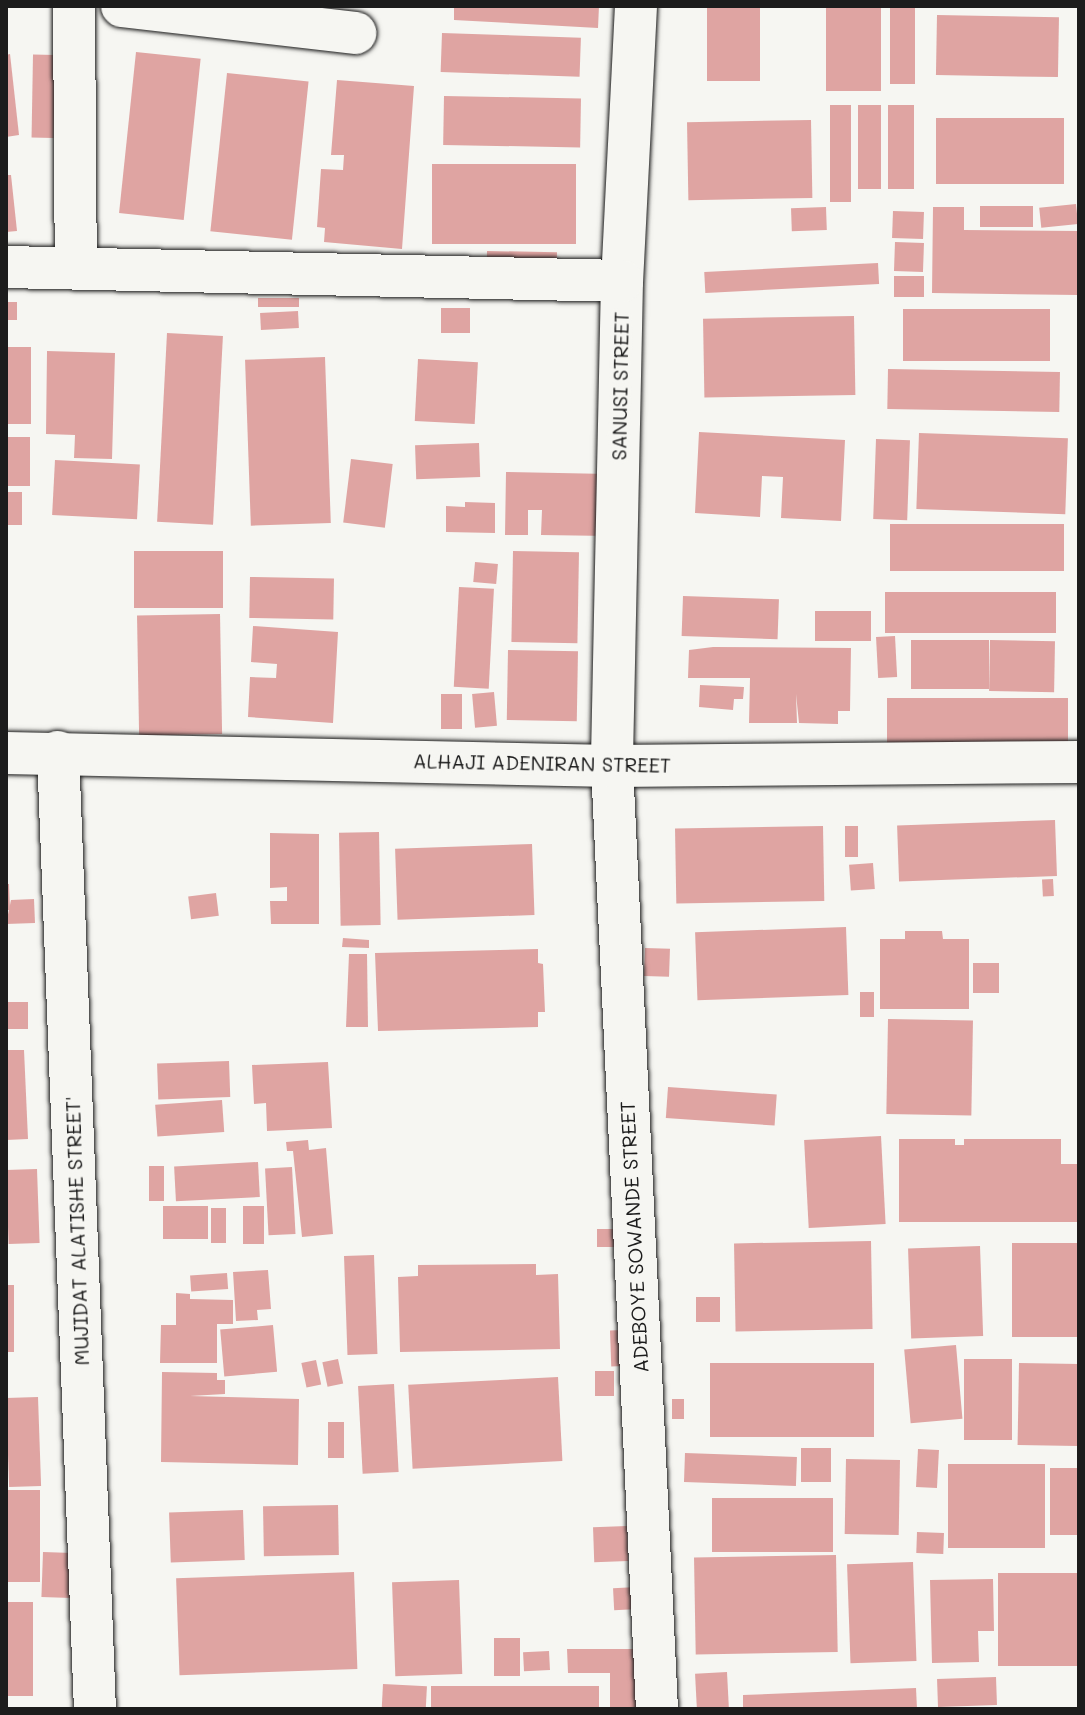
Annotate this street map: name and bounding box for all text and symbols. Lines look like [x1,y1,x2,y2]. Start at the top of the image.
street label: SANUSI STREET [607,311,633,461]
street label: ALHAJI ADENIRAN STREET [413,749,671,777]
street label: MUJIDAT ALATISHE STREET' [60,1096,94,1366]
street label: ADEBOYE SOWANDE STREET [615,1100,653,1374]

